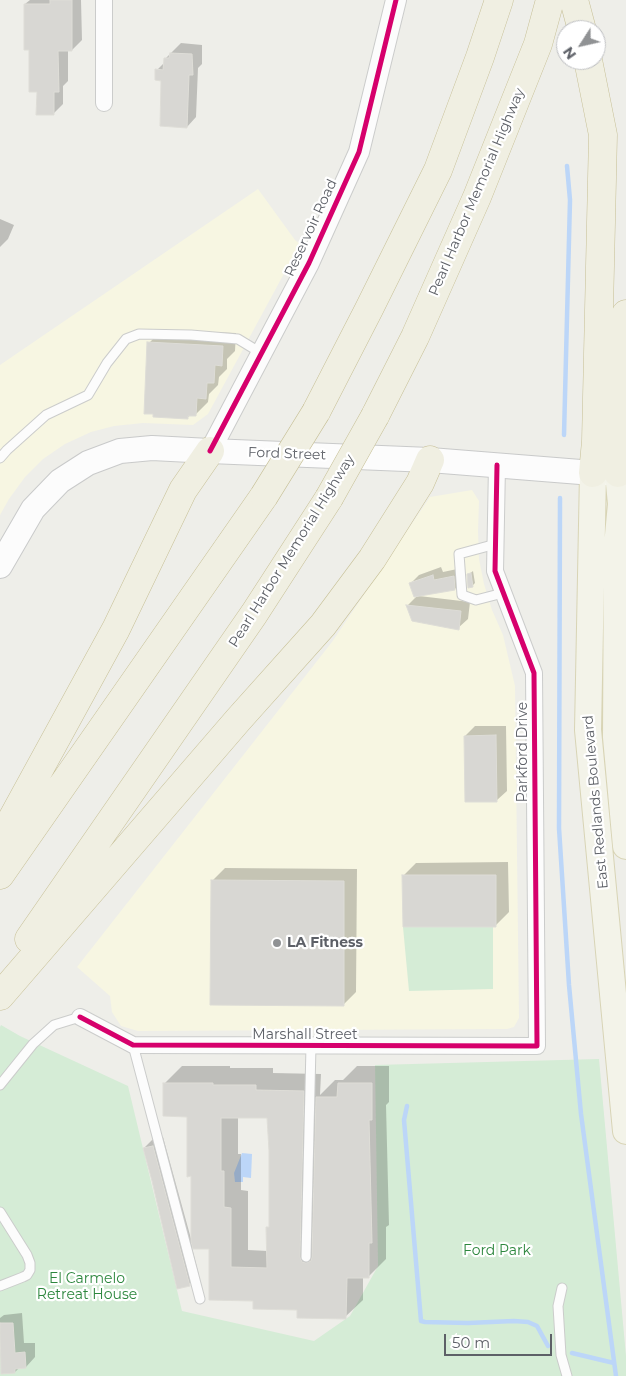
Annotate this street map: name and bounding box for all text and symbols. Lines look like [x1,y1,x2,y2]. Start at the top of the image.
north arrow [556,20,606,70]
text: N [559,43,580,63]
street label: Pearl Harbor Memorial Highway [425,86,529,298]
street label: Reservoir Road [281,177,341,279]
street label: Ford Street [248,444,326,464]
street label: Pearl Harbor Memorial Highway [225,452,359,650]
street label: Parkford Drive [515,702,531,802]
street label: East Redlands Boulevard [580,714,612,890]
place label: LA Fitness [287,935,363,951]
marker: LA Fitness [271,937,283,949]
street label: Marshall Street [252,1027,358,1043]
park label: Ford Park [463,1243,531,1259]
park label: El Carmelo Retreat House [37,1271,137,1304]
scale bar [446,1324,554,1356]
text: 50 m [452,1333,490,1352]

